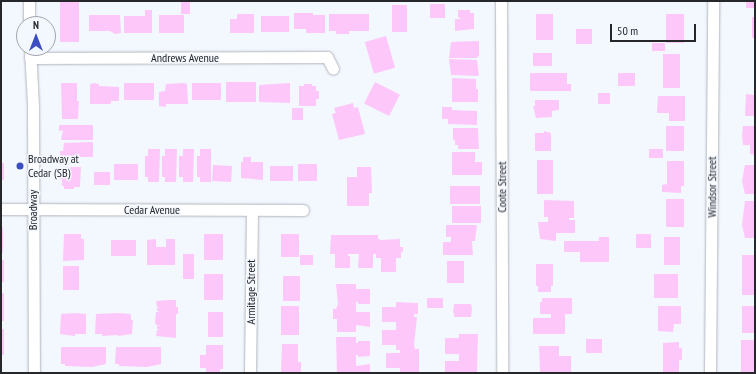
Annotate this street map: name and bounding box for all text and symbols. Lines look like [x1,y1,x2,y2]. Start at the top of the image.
north arrow [16,16,56,56]
scale bar [612,16,698,42]
text: N [33,18,39,32]
text: 50 m [617,23,638,38]
street label: Andrews Avenue [151,51,219,65]
place label: Broadway at Cedar (SB) [28,152,79,180]
street label: Windsor Street [705,156,719,218]
marker: Broadway at Cedar (SB) [15,161,25,171]
street label: Coote Street [495,161,509,213]
street label: Broadway [26,190,40,230]
street label: Cedar Avenue [124,203,180,217]
street label: Armitage Street [244,259,258,325]

